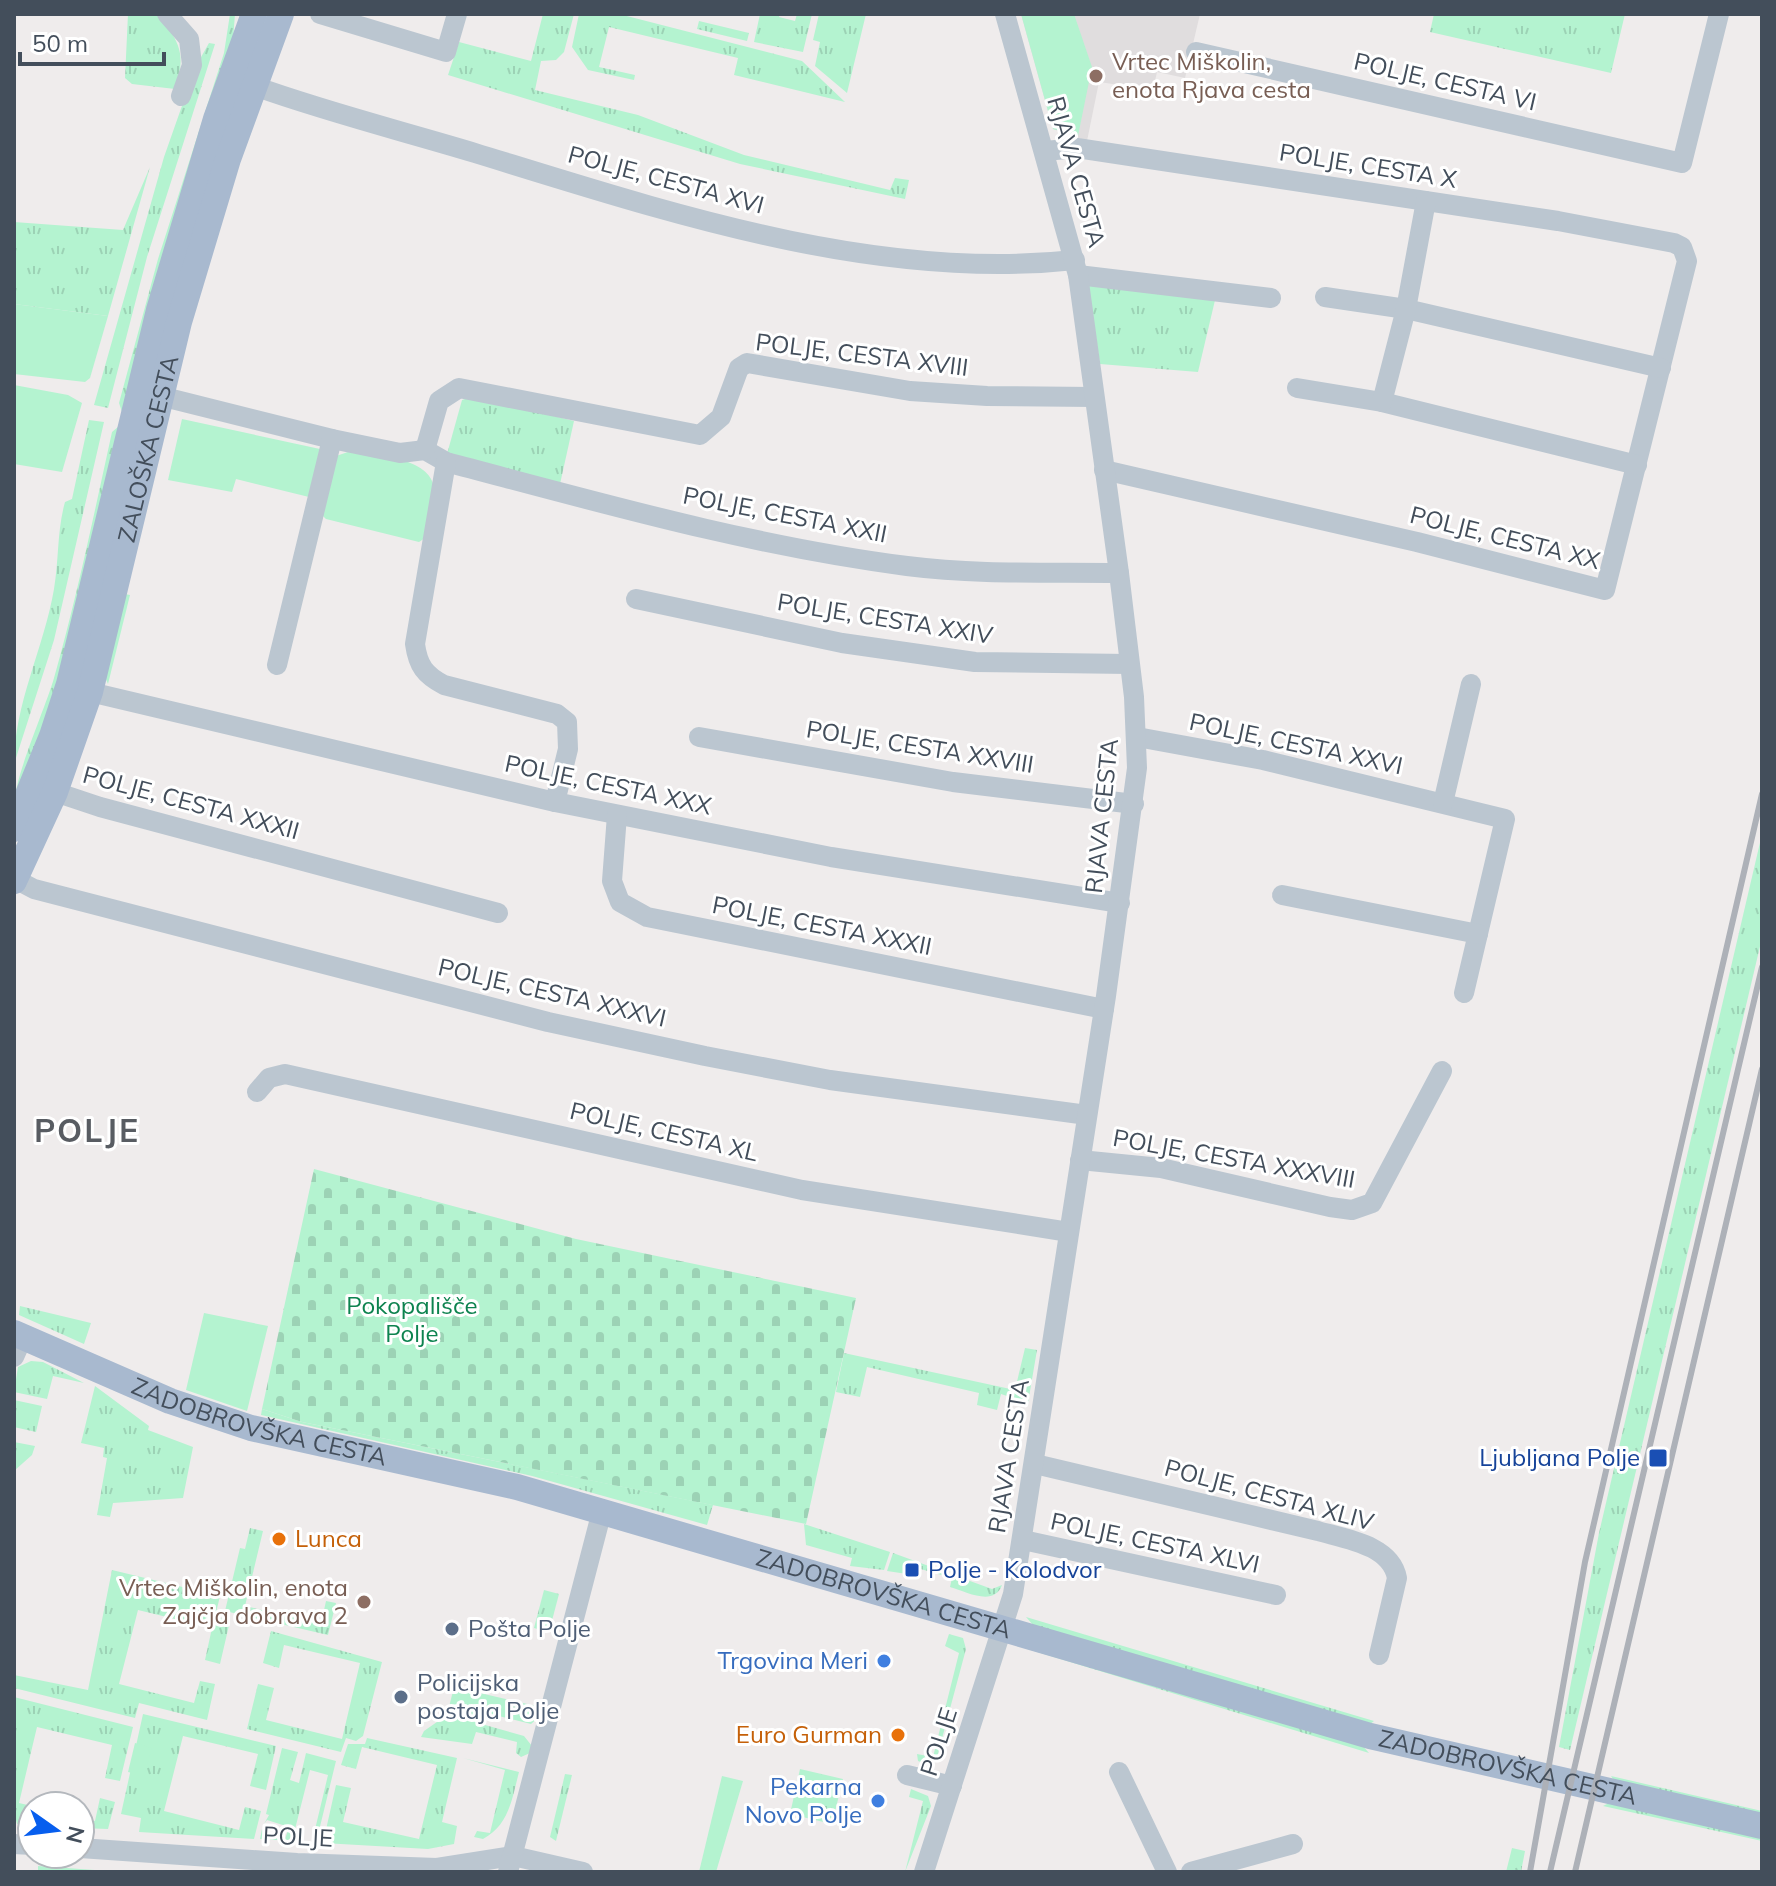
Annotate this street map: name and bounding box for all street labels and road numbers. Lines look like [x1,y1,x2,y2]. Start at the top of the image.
street label: POLJE, CESTA VI [1351,45,1539,117]
street label: RJAVA CESTA [1041,93,1113,251]
street label: POLJE, CESTA X [1277,136,1459,194]
street label: POLJE, CESTA XVI [565,138,768,220]
street label: POLJE, CESTA XVIII [754,326,970,382]
street label: ZALOŠKA CESTA [111,352,185,545]
street label: POLJE, CESTA XXII [681,480,890,549]
street label: POLJE, CESTA XX [1407,499,1604,575]
street label: POLJE, CESTA XXIV [775,586,995,650]
street label: POLJE, CESTA XXVI [1187,706,1406,780]
street label: POLJE, CESTA XXVIII [804,713,1036,779]
street label: RJAVA CESTA [1078,737,1124,895]
street label: POLJE, CESTA XXX [502,747,715,821]
street label: POLJE, CESTA XXXII [80,759,303,845]
street label: POLJE, CESTA XXXII [710,889,934,961]
street label: POLJE, CESTA XXXVI [435,951,669,1033]
street label: POLJE, CESTA XL [567,1095,761,1167]
street label: POLJE, CESTA XXXVIII [1111,1122,1358,1194]
street label: ZADOBROVŠKA CESTA [127,1370,390,1472]
street label: RJAVA CESTA [981,1376,1035,1535]
street label: POLJE, CESTA XLIV [1161,1452,1377,1536]
street label: POLJE, CESTA XLVI [1048,1505,1262,1579]
street label: ZADOBROVŠKA CESTA [753,1542,1015,1645]
street label: POLJE [913,1704,963,1780]
street label: ZADOBROVŠKA CESTA [1376,1722,1641,1811]
street label: POLJE [262,1819,334,1853]

